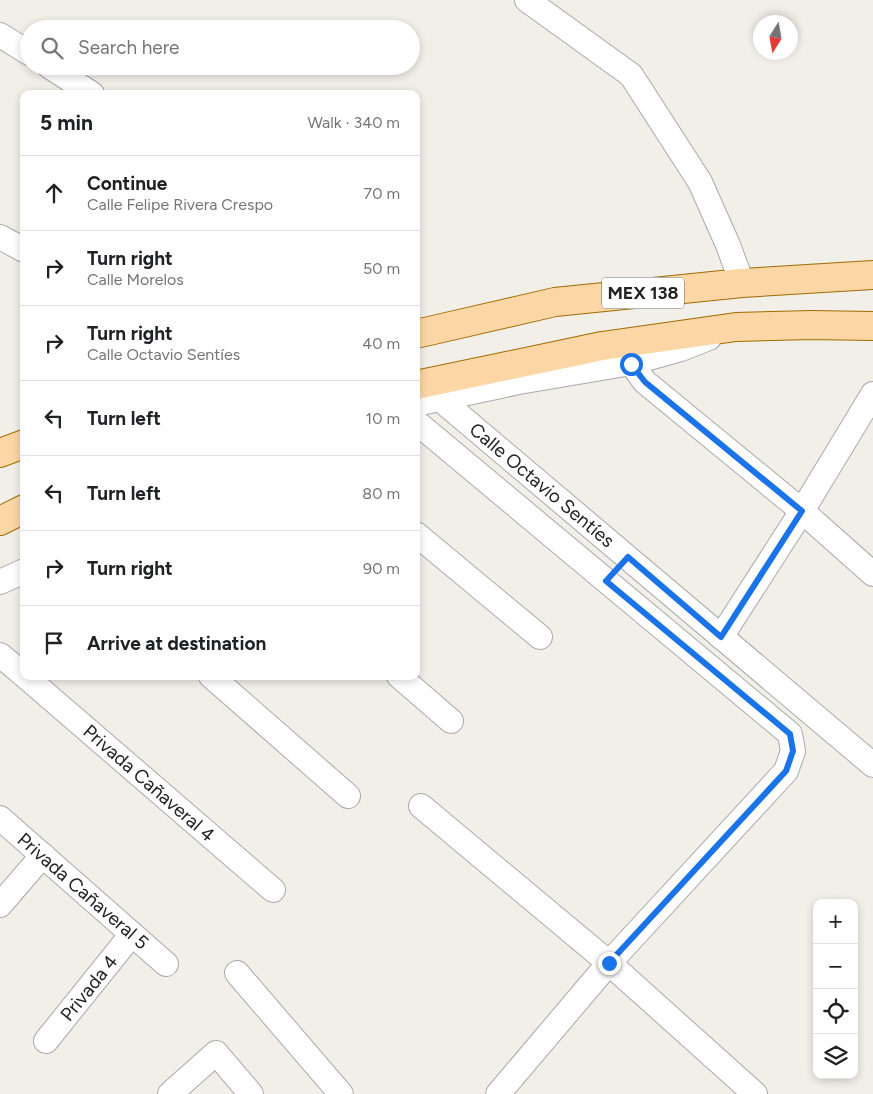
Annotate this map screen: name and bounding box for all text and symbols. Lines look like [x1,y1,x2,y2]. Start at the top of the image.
north arrow [753,15,798,60]
search box [20,20,420,75]
icon: search [38,34,66,62]
text: Search here [78,36,180,59]
text: 5 min [40,110,93,135]
text: Walk · 340 m [307,113,400,132]
text: Continue [87,172,167,195]
icon: ahead [40,179,68,207]
text: 70 m [364,184,400,203]
text: Calle Felipe Rivera Crespo [87,195,273,214]
text: Turn right [87,247,173,270]
icon: right [40,254,68,282]
text: 50 m [363,259,400,278]
text: Calle Morelos [87,270,184,289]
road number: MEX 138 [602,278,684,308]
text: Turn right [87,322,173,345]
icon: right [40,329,68,357]
text: 40 m [362,334,400,353]
text: Calle Octavio Sentíes [87,345,240,364]
route start [620,353,643,376]
icon: left [40,404,68,432]
text: Turn left [87,407,161,430]
text: 10 m [366,409,400,428]
street label: Calle Octavio Sentíes [465,418,619,552]
icon: left [40,479,68,507]
text: Turn left [87,482,161,505]
text: 80 m [362,484,400,503]
icon: right [40,554,68,582]
text: Turn right [87,557,173,580]
text: 90 m [363,559,400,578]
icon: arrive [40,629,68,657]
text: Arrive at destination [87,632,266,655]
street label: Privada Cañaveral 4 [78,720,220,847]
street label: Privada Cañaveral 5 [13,828,153,954]
map controls [813,899,858,1079]
button: + [813,899,858,944]
button: − [813,944,858,989]
street label: Privada 4 [55,950,123,1026]
route end [598,952,621,975]
button: locate [813,989,858,1034]
button: layers [813,1034,858,1079]

